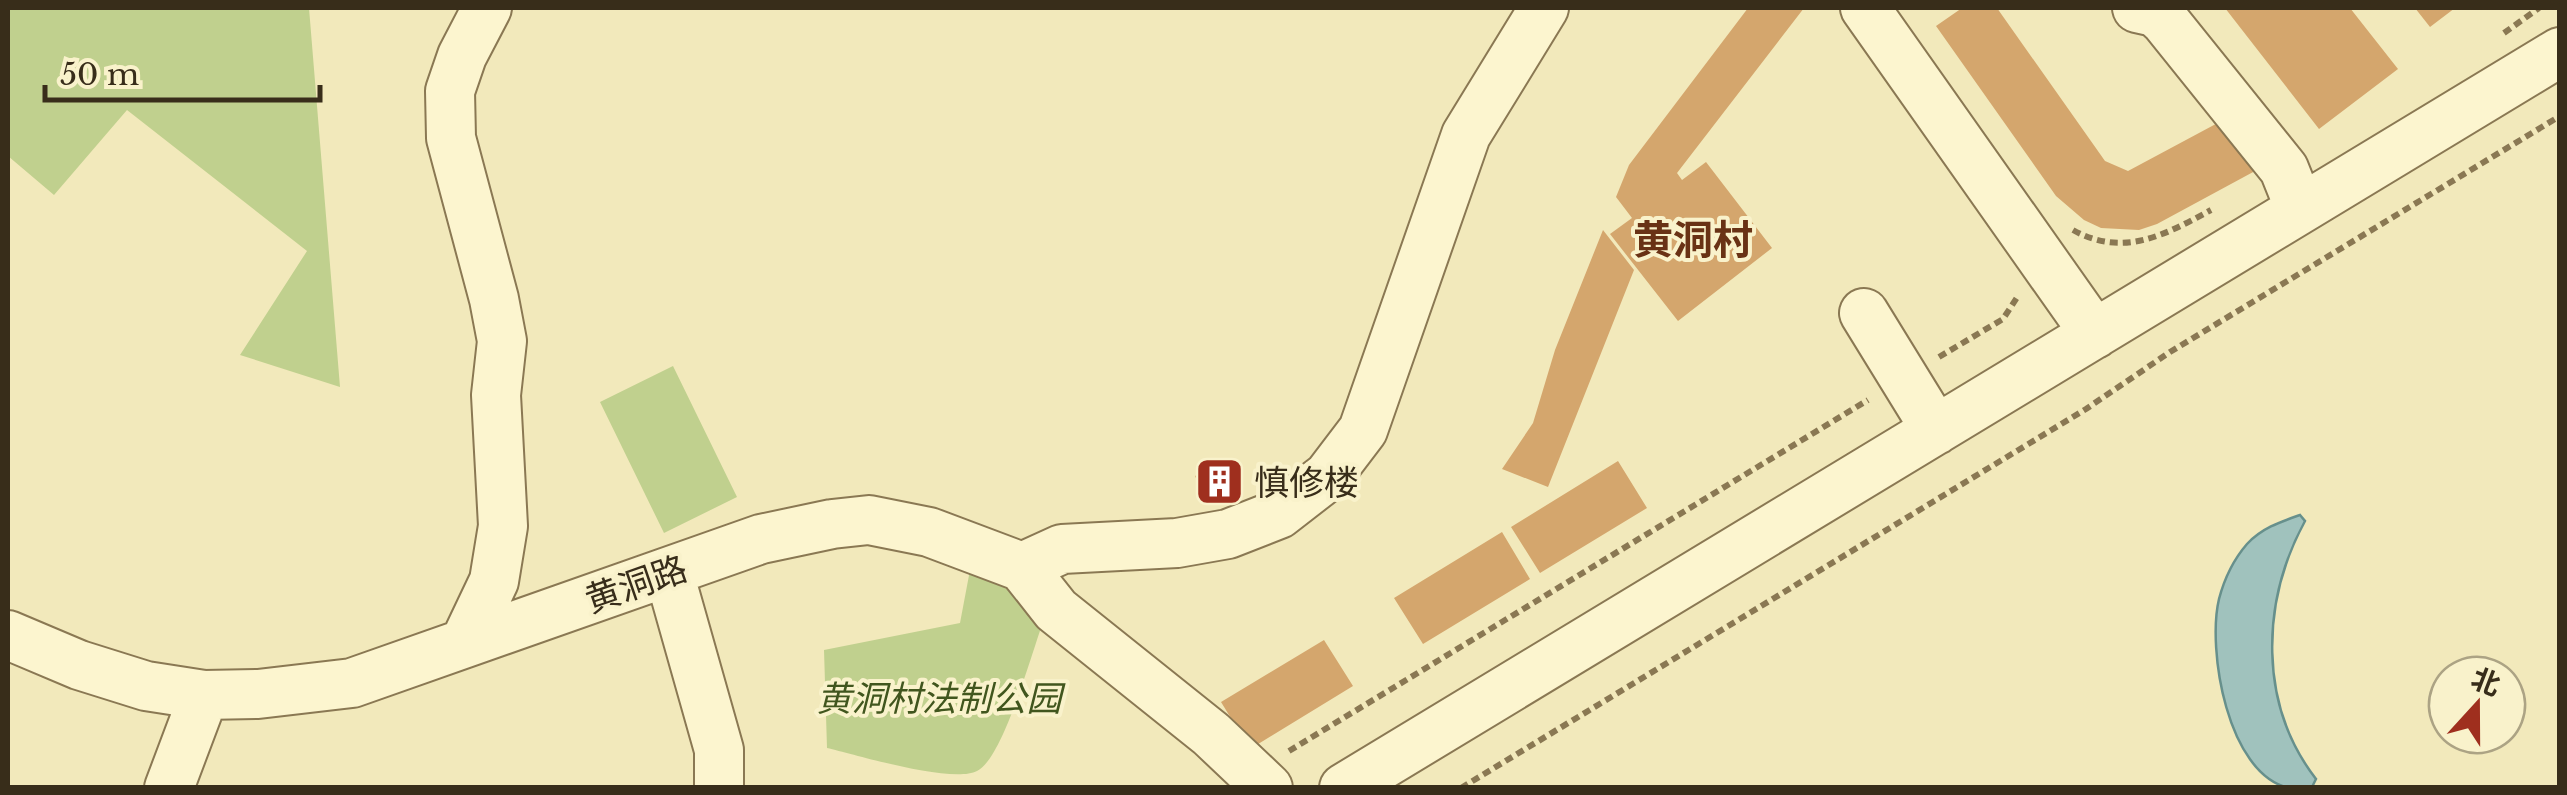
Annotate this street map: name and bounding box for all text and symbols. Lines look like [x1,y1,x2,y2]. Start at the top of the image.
scale bar [45,40,320,102]
text: 50 m [60,56,139,93]
district label: 黄洞村 [1633,215,1753,265]
building icon: 慎修楼 [1193,456,1245,508]
place label: 慎修楼 [1254,461,1359,504]
street label: 黄洞路 [579,547,693,621]
north arrow [2427,655,2527,755]
text: 北 [2466,661,2505,703]
park label: 黄洞村法制公园 [816,677,1066,720]

